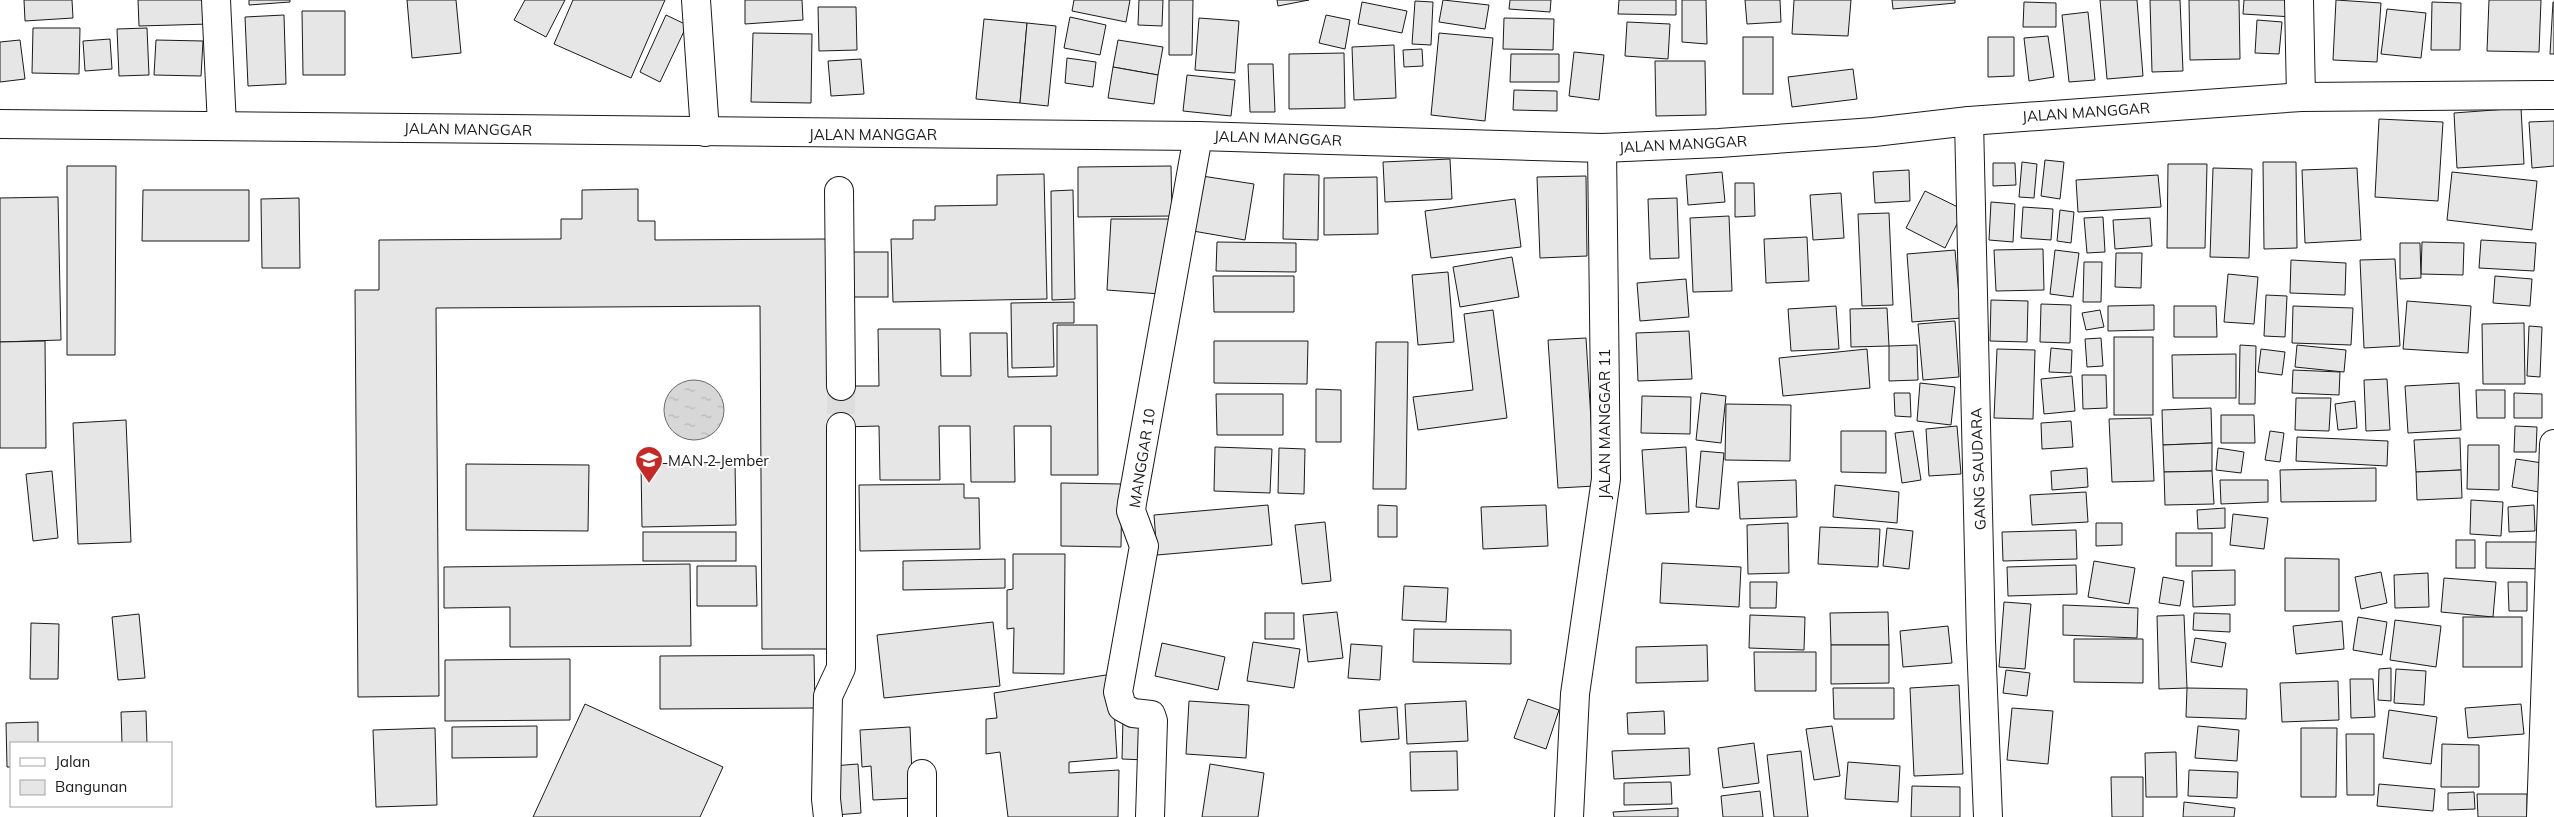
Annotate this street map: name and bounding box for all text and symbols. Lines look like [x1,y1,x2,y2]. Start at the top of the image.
street label: JALAN MANGGAR [2021,98,2151,126]
street label: JALAN MANGGAR [404,118,532,140]
street label: JALAN MANGGAR [809,125,937,144]
street label: JALAN MANGGAR [1213,126,1343,150]
street label: JALAN MANGGAR [1618,131,1748,157]
street label: JALAN MANGGAR 11 [1595,349,1614,499]
street label: MANGGAR 10 [1125,407,1159,509]
street label: GANG SAUDARA [1966,407,1990,531]
school or university icon: MAN 2 Jember [634,445,664,484]
place label: MAN 2 Jember [668,451,769,470]
legend [10,742,172,807]
text: Jalan [55,752,90,771]
text: Bangunan [55,777,127,796]

